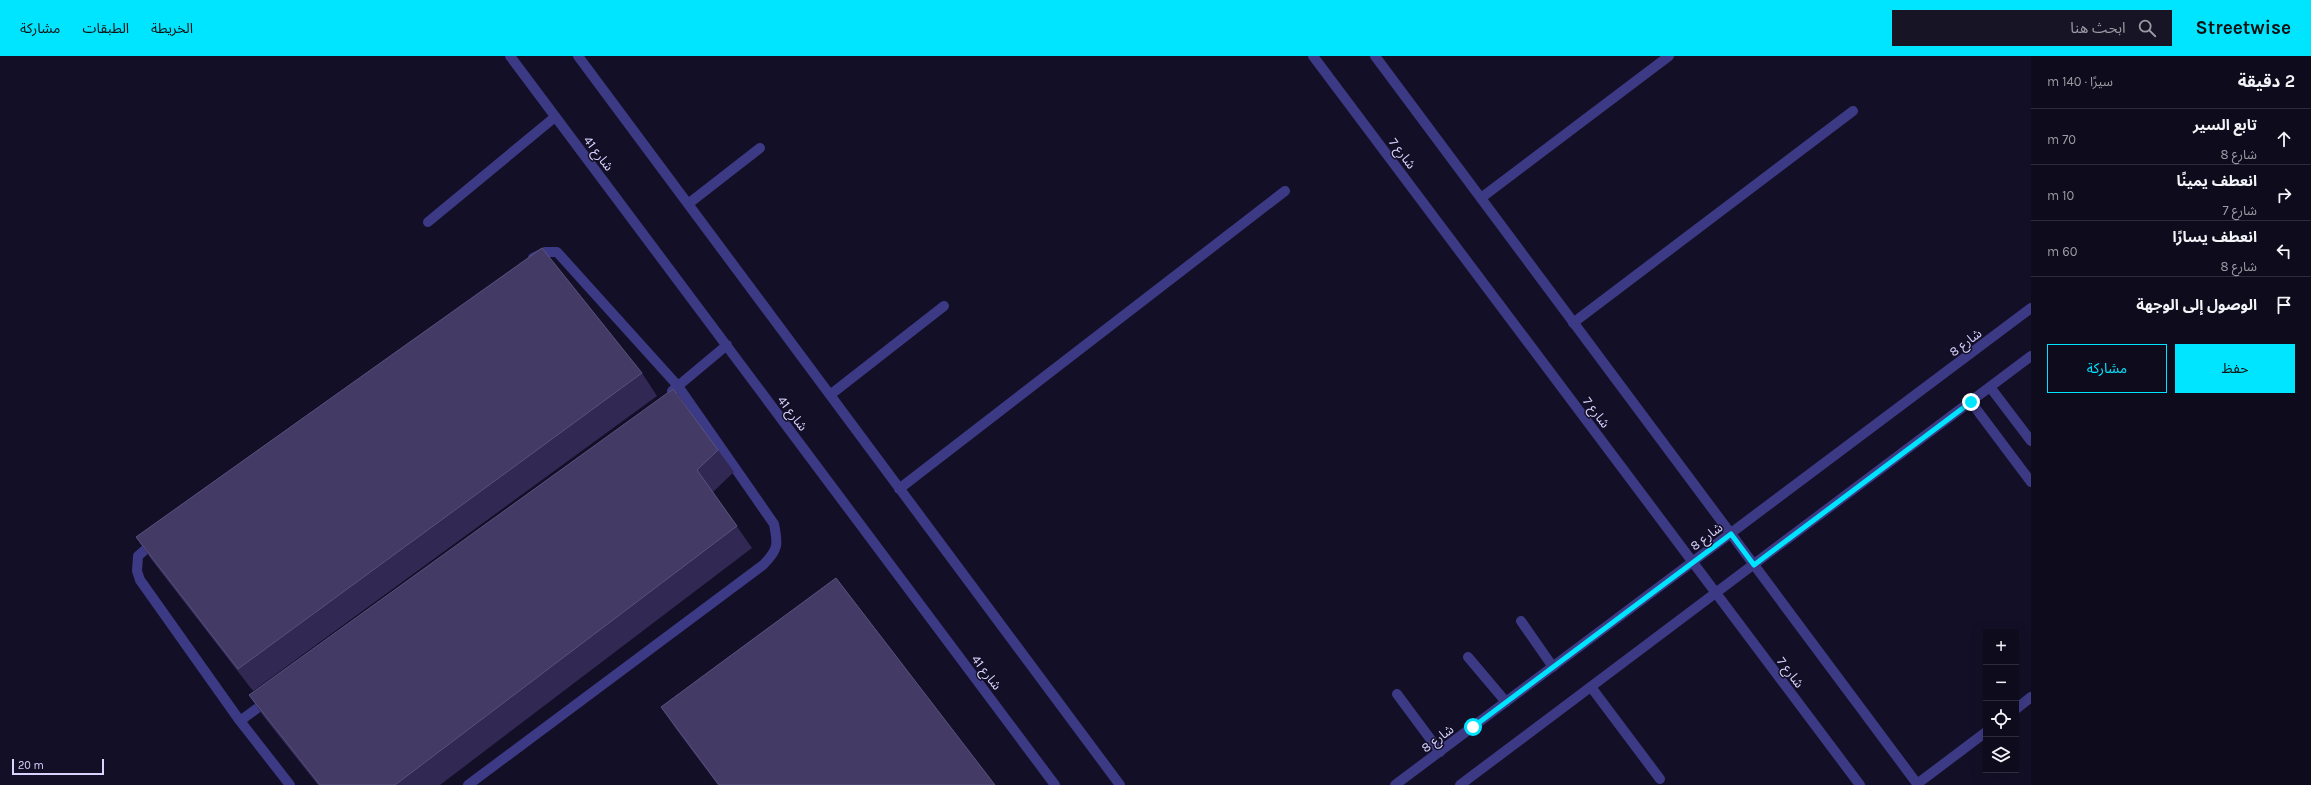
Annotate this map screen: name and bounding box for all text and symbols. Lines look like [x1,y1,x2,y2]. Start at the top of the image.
search box [1892,10,2172,46]
icon: search [2136,17,2158,39]
text: Streetwise [2196,17,2291,39]
text: ابحث هنا [2070,19,2126,37]
text: مشاركة [20,20,60,37]
text: الطبقات [82,20,129,37]
text: الخريطة [151,20,193,37]
text: 2 دقيقة [2238,71,2295,91]
text: سيرًا · 140 m [2047,74,2113,89]
text: تابع السير [2193,116,2257,134]
icon: ahead [2273,128,2295,150]
text: 70 m [2047,132,2076,147]
street label: شارع 41 [578,133,617,176]
street label: شارع 7 [1384,135,1419,173]
text: شارع 8 [2221,147,2257,162]
text: انعطف يمينًا [2177,172,2257,190]
icon: right [2273,184,2295,206]
text: 10 m [2047,188,2074,203]
text: شارع 7 [2222,203,2257,218]
text: انعطف يسارًا [2173,228,2257,246]
icon: left [2273,240,2295,262]
text: 60 m [2047,244,2077,259]
text: شارع 8 [2221,259,2257,274]
icon: arrive [2273,294,2295,316]
text: الوصول إلى الوجهة [2136,296,2257,314]
street label: شارع 8 [1946,325,1986,362]
button: مشاركة [2047,344,2167,393]
button: حفظ [2175,344,2295,393]
street label: شارع 41 [772,393,811,436]
route end [1962,393,1980,411]
street label: شارع 7 [1578,394,1613,432]
street label: شارع 8 [1687,519,1727,556]
map controls [1983,629,2019,773]
button: + [1983,629,2019,665]
street label: شارع 41 [966,652,1005,695]
street label: شارع 7 [1772,654,1807,692]
button: − [1983,665,2019,701]
button: locate [1983,701,2019,737]
route start [1464,718,1482,736]
street label: شارع 8 [1418,721,1458,758]
button: layers [1983,737,2019,773]
scale bar [12,757,104,776]
text: 20 m [18,759,44,772]

